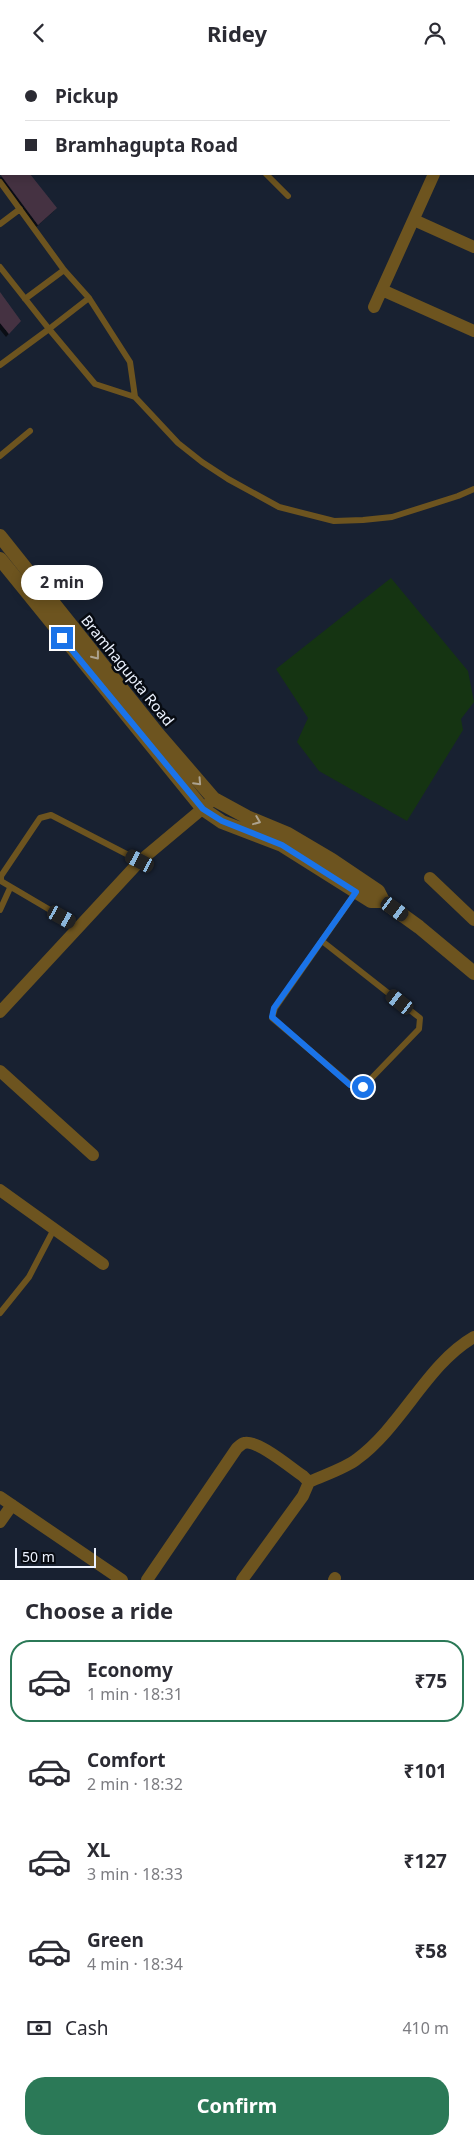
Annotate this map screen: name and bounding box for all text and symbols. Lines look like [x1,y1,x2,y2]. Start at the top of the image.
text: Ridey [207,18,267,48]
icon: back [25,19,53,47]
icon: person [421,19,449,47]
text: Pickup [55,83,118,109]
text: Bramhagupta Road [55,132,238,158]
callout: 2 min [21,565,103,601]
text: 2 min [40,571,84,593]
street label: Bramhagupta Road [77,610,179,730]
route end [51,627,73,649]
one-way arrow [90,650,98,659]
one-way arrow [192,777,201,786]
one-way arrow [252,815,261,825]
car [123,848,156,874]
car [378,894,411,924]
car [45,903,78,931]
car [383,987,416,1017]
route start [352,1076,374,1098]
scale bar [15,1545,96,1568]
text: 50 m [22,1547,55,1566]
text: Choose a ride [25,1595,173,1625]
text: Economy [87,1657,173,1683]
icon: car [27,1659,72,1704]
text: ₹75 [414,1668,447,1694]
text: 1 min · 18:31 [87,1683,183,1705]
text: Comfort [87,1747,166,1773]
icon: car [27,1749,72,1794]
text: ₹101 [404,1758,447,1784]
text: 2 min · 18:32 [87,1773,183,1795]
text: XL [87,1837,110,1863]
icon: car [27,1839,72,1884]
text: ₹127 [404,1848,447,1874]
text: 3 min · 18:33 [87,1863,183,1885]
text: Green [87,1927,144,1953]
icon: car [27,1929,72,1974]
text: ₹58 [414,1938,447,1964]
text: 4 min · 18:34 [87,1953,183,1975]
icon: cash [25,2014,53,2042]
text: Cash [65,2015,109,2041]
text: 410 m [402,2017,449,2039]
button: Confirm [25,2077,449,2135]

